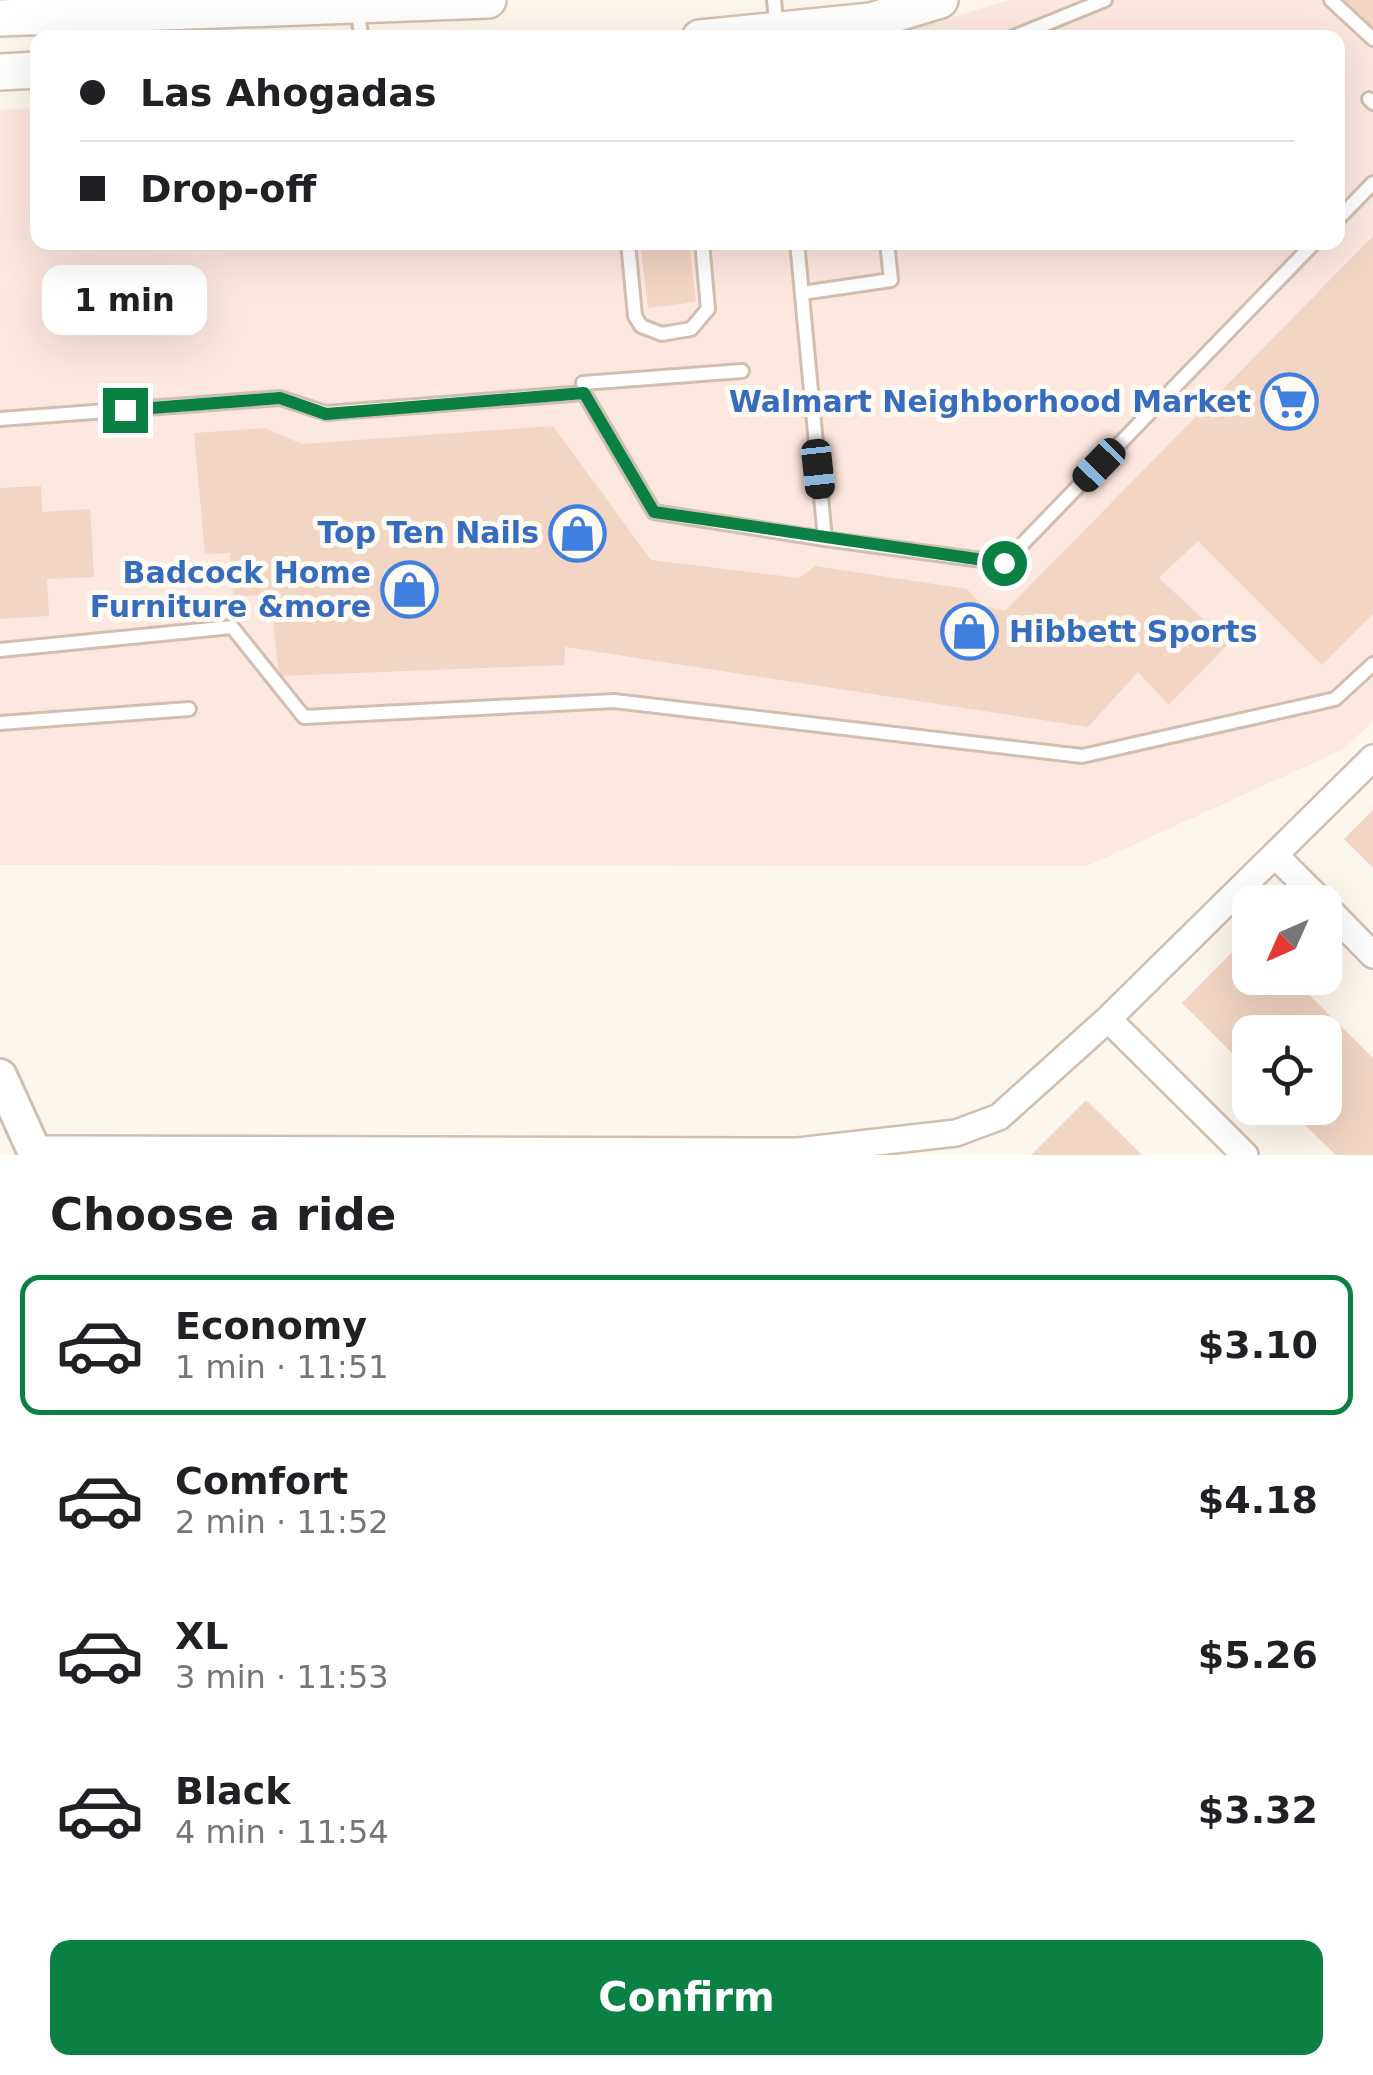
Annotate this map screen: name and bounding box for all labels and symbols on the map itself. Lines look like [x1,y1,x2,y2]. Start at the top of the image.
callout: 1 min [42,265,208,335]
supermarket icon: Walmart Neighborhood Market [1260,372,1320,432]
place label: Walmart Neighborhood Market [729,384,1251,419]
route end [103,388,148,433]
car [1067,433,1131,497]
car [800,438,836,500]
shop icon: Top Ten Nails [548,503,608,563]
place label: Top Ten Nails [318,515,539,550]
route start [982,541,1027,586]
place label: Badcock Home Furniture &more [90,555,371,624]
shop icon: Badcock Home Furniture &more [380,560,440,620]
shop icon: Hibbett Sports [940,602,1000,662]
place label: Hibbett Sports [1009,614,1258,649]
north arrow [1232,885,1342,995]

